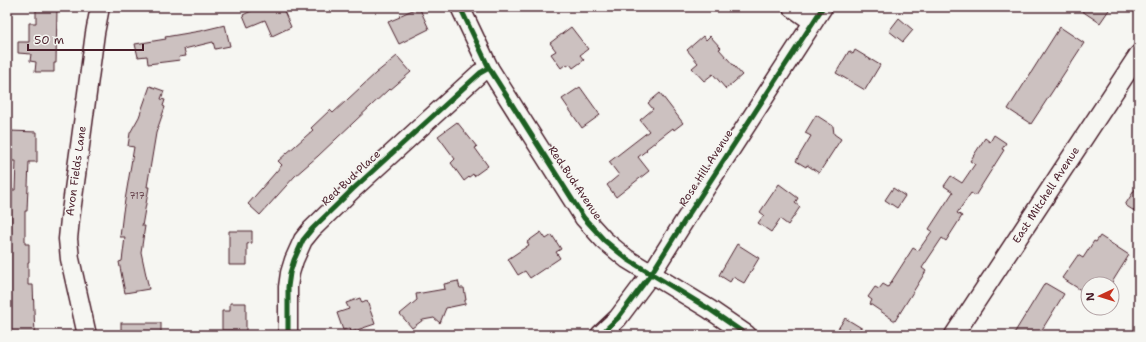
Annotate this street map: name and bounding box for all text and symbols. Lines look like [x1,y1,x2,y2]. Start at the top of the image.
scale bar [28,26,143,52]
text: 50 m [34,32,64,48]
street label: Avon Fields Lane [62,125,90,217]
street label: Rose Hill Avenue [675,127,737,209]
street label: Red Bud Avenue [545,143,605,223]
street label: East Mitchell Avenue [1009,144,1083,246]
street label: Red Bud Place [318,147,384,209]
house number: 717 [129,190,145,202]
north arrow [1080,276,1120,316]
text: N [1083,292,1098,302]

